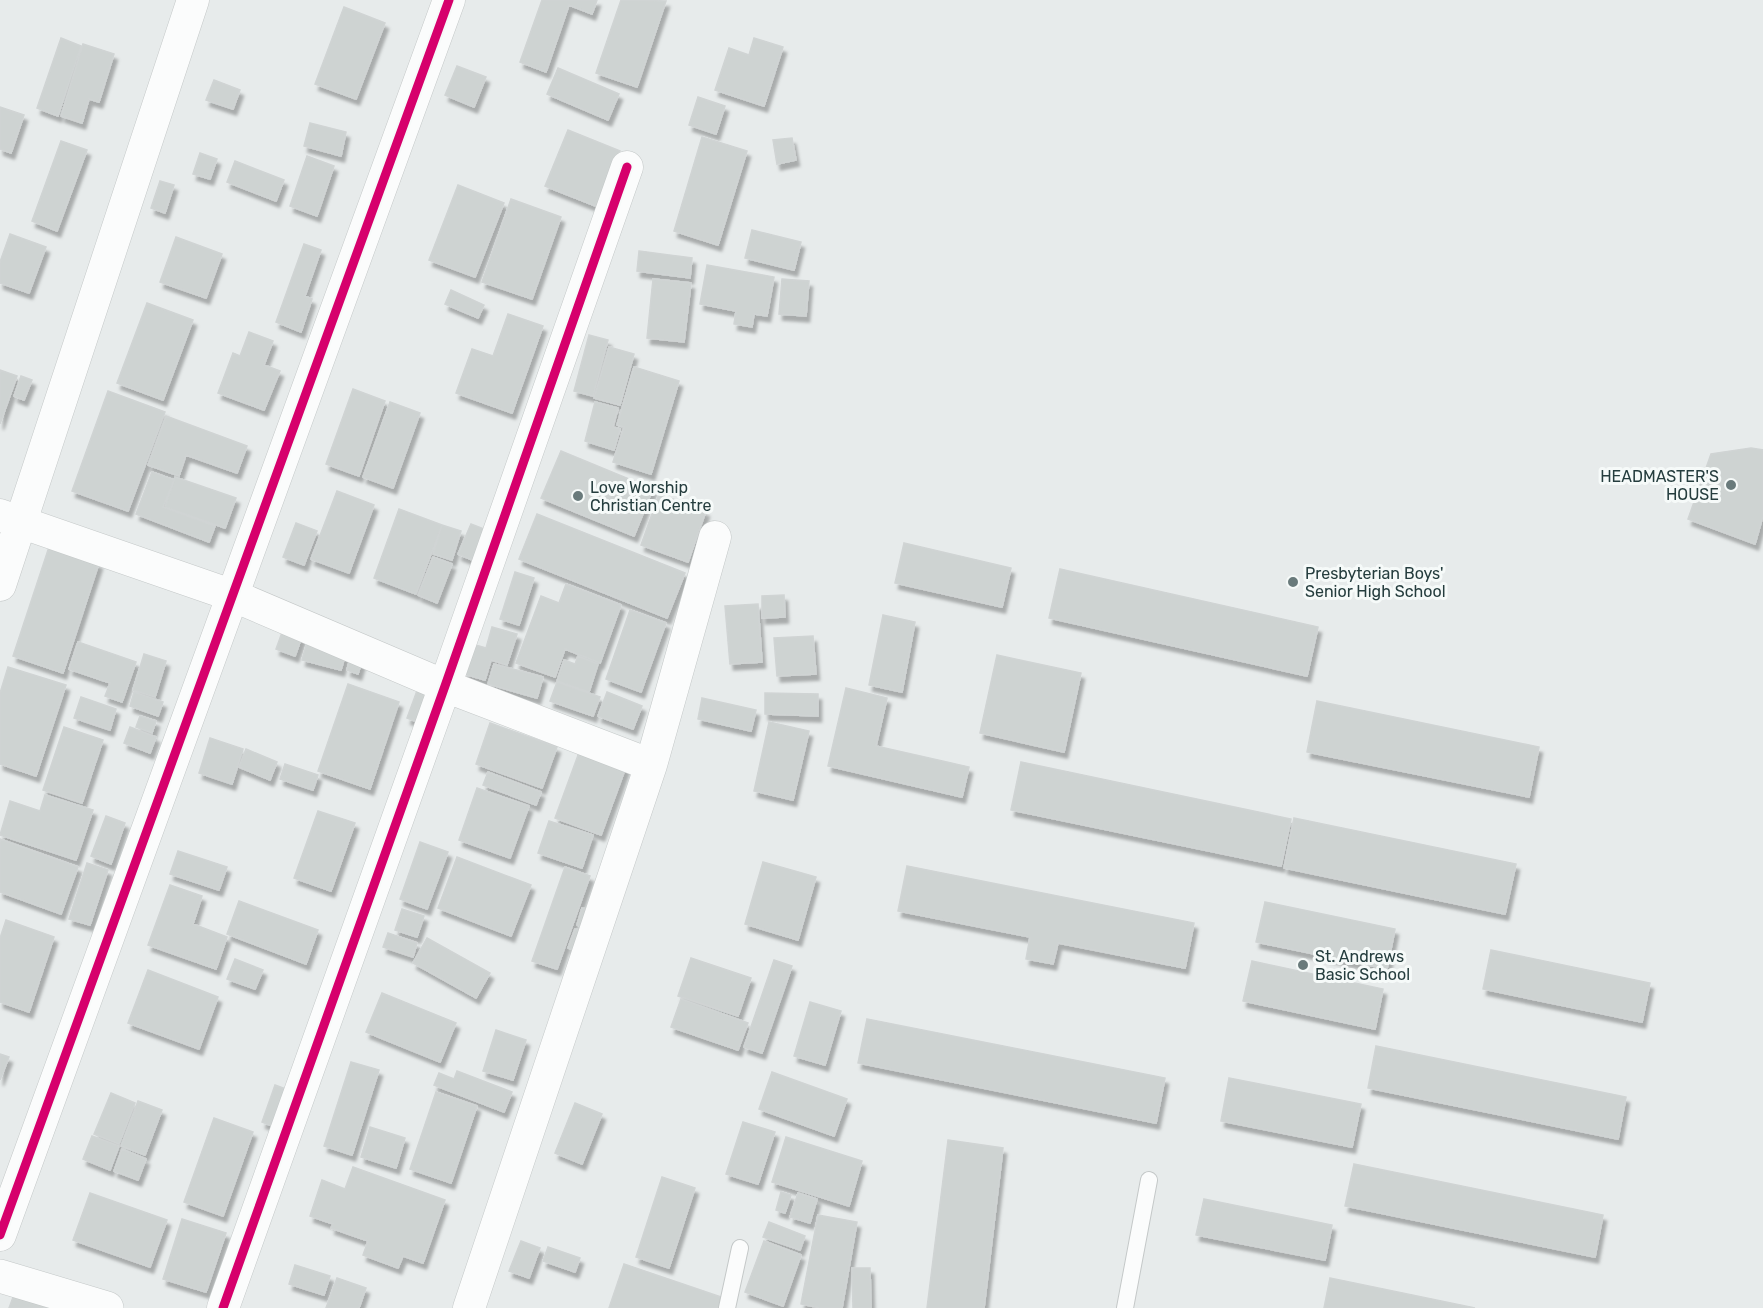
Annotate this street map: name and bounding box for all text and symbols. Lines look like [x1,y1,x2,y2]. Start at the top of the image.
place label: HEADMASTER'S HOUSE [1600,467,1719,504]
place label: Love Worship Christian Centre [590,478,711,515]
marker: HEADMASTER'S HOUSE [1724,478,1738,492]
marker: Love Worship Christian Centre [571,489,585,503]
place label: Presbyterian Boys' Senior High School [1305,564,1446,601]
marker: Presbyterian Boys' Senior High School [1286,575,1300,589]
place label: St. Andrews Basic School [1315,947,1410,984]
marker: St. Andrews Basic School [1296,958,1310,972]

